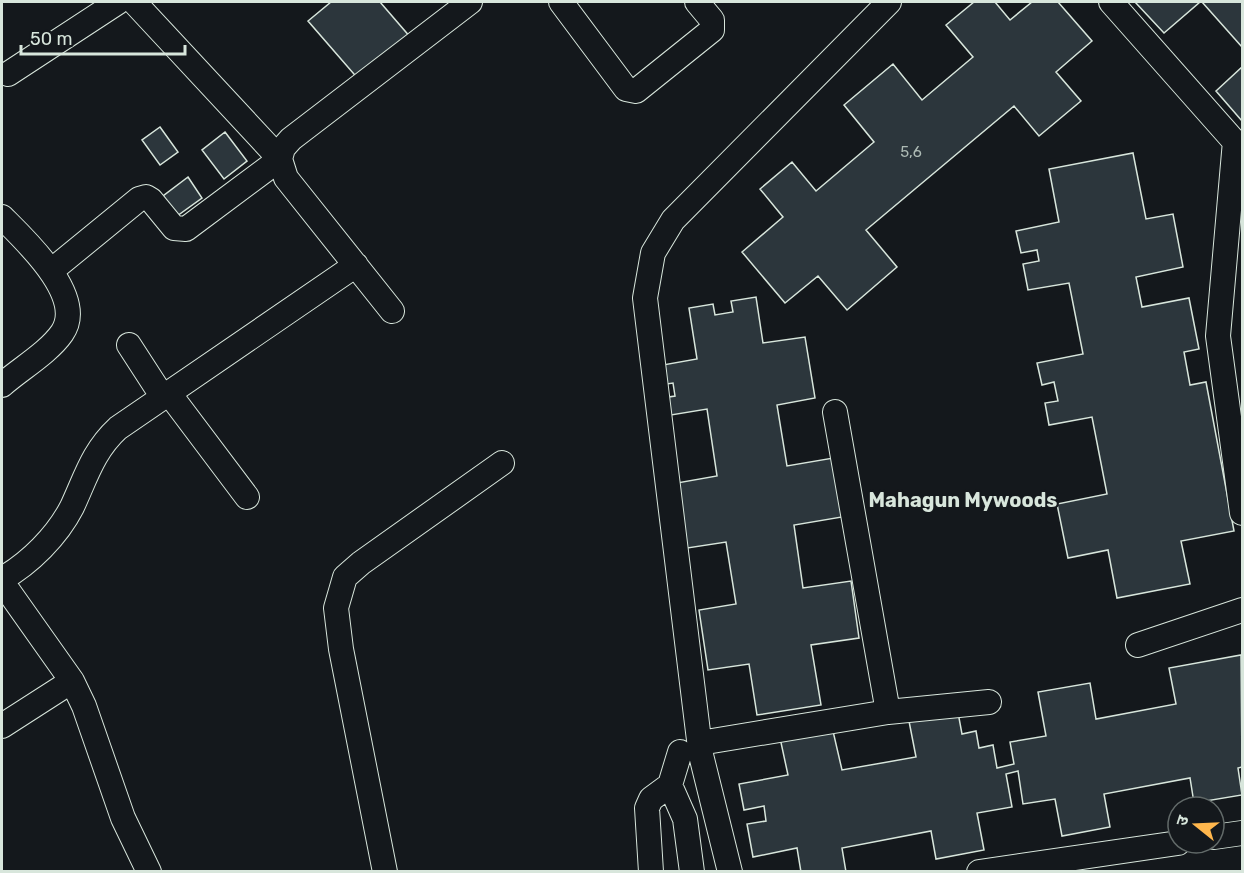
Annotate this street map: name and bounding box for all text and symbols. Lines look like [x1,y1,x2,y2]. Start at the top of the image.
scale bar [21,18,184,56]
text: 50 m [30,28,73,50]
house number: 5,6 [900,143,922,161]
district label: Mahagun Mywoods [869,488,1057,512]
north arrow [1166,795,1226,855]
text: उ [1172,813,1193,828]

